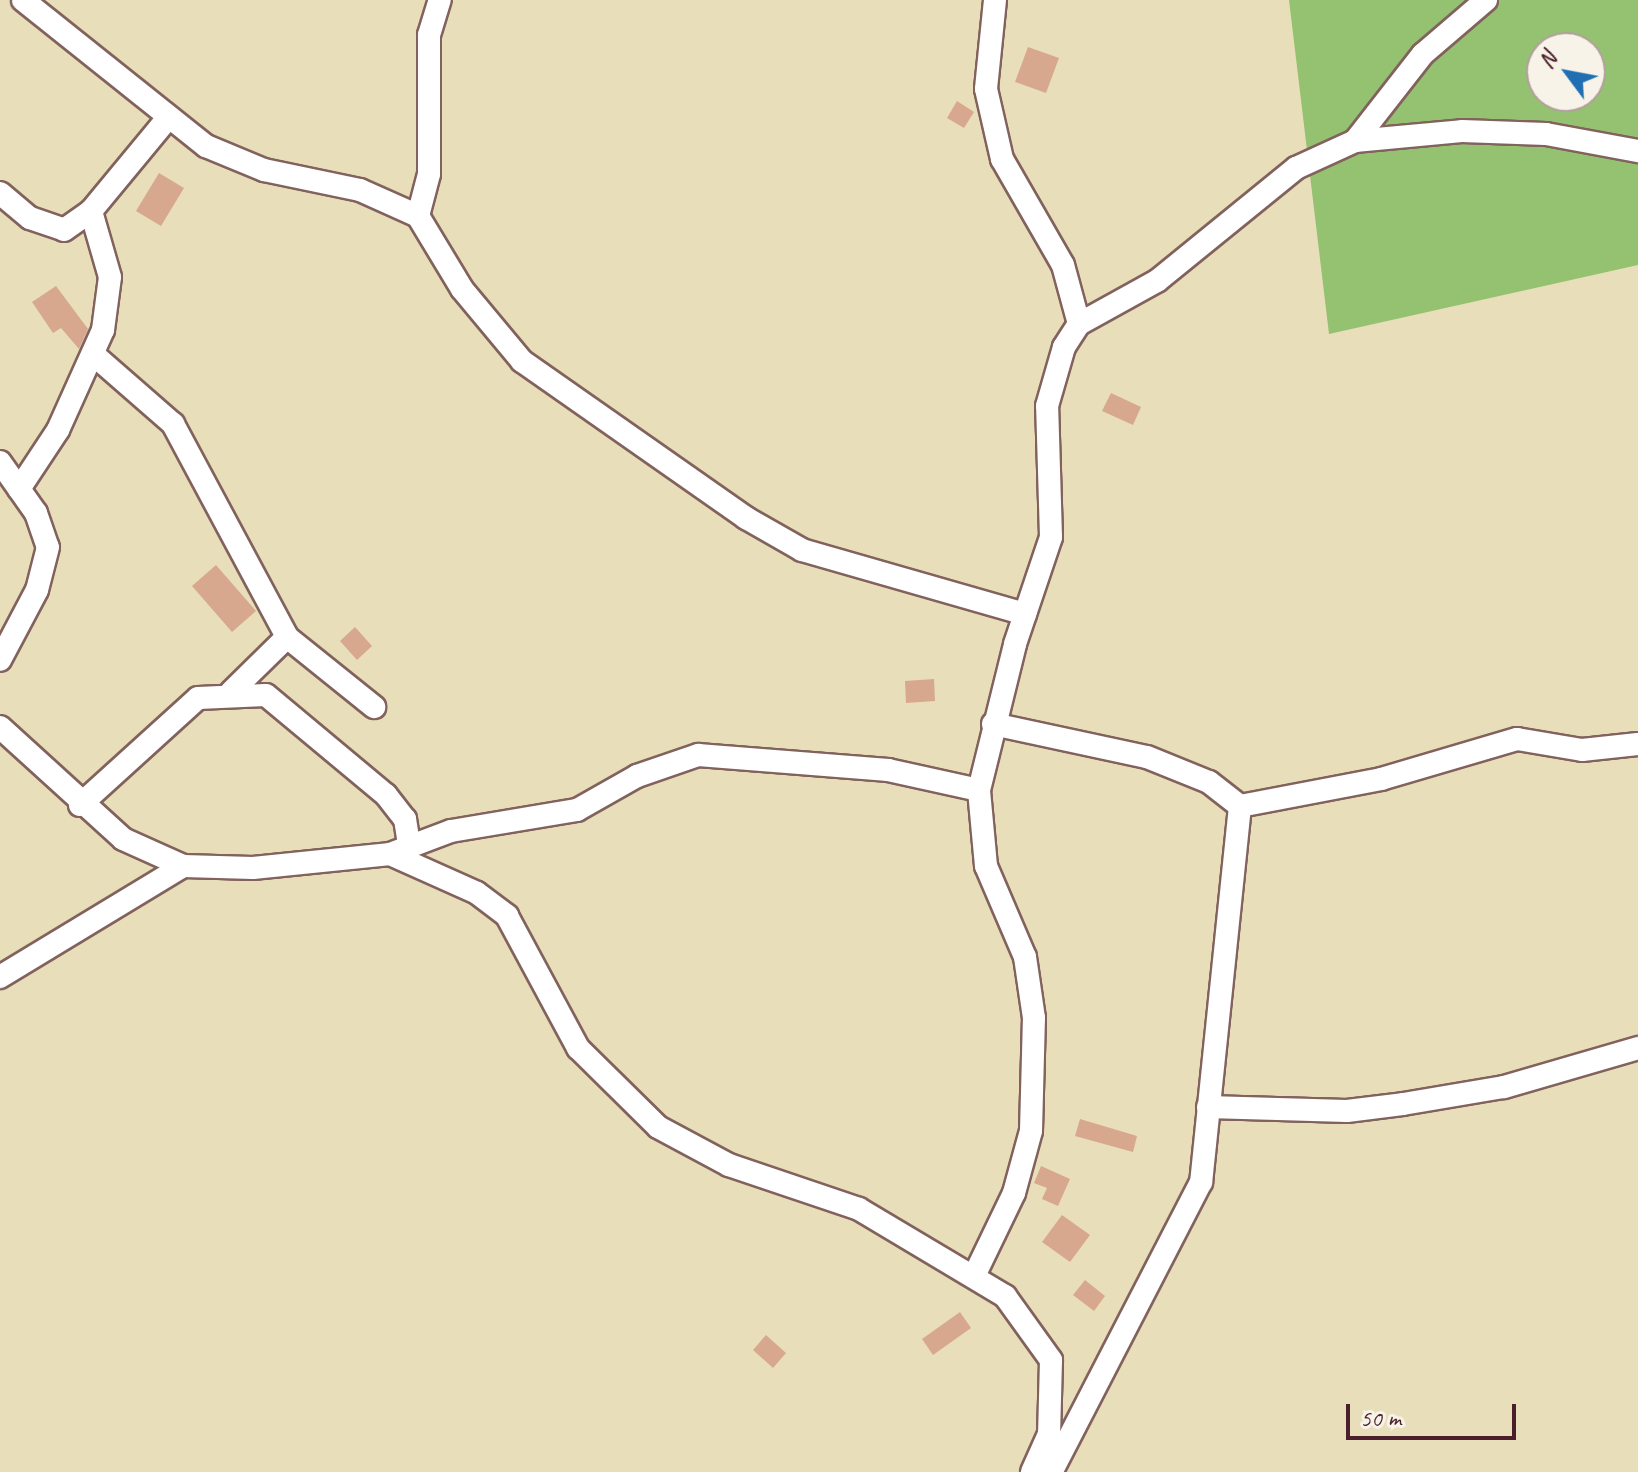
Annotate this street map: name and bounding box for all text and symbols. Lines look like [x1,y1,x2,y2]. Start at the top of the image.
north arrow [1526,32,1606,112]
text: N [1532,47,1563,74]
scale bar [1350,1388,1520,1438]
text: 50 m [1360,1403,1401,1433]

